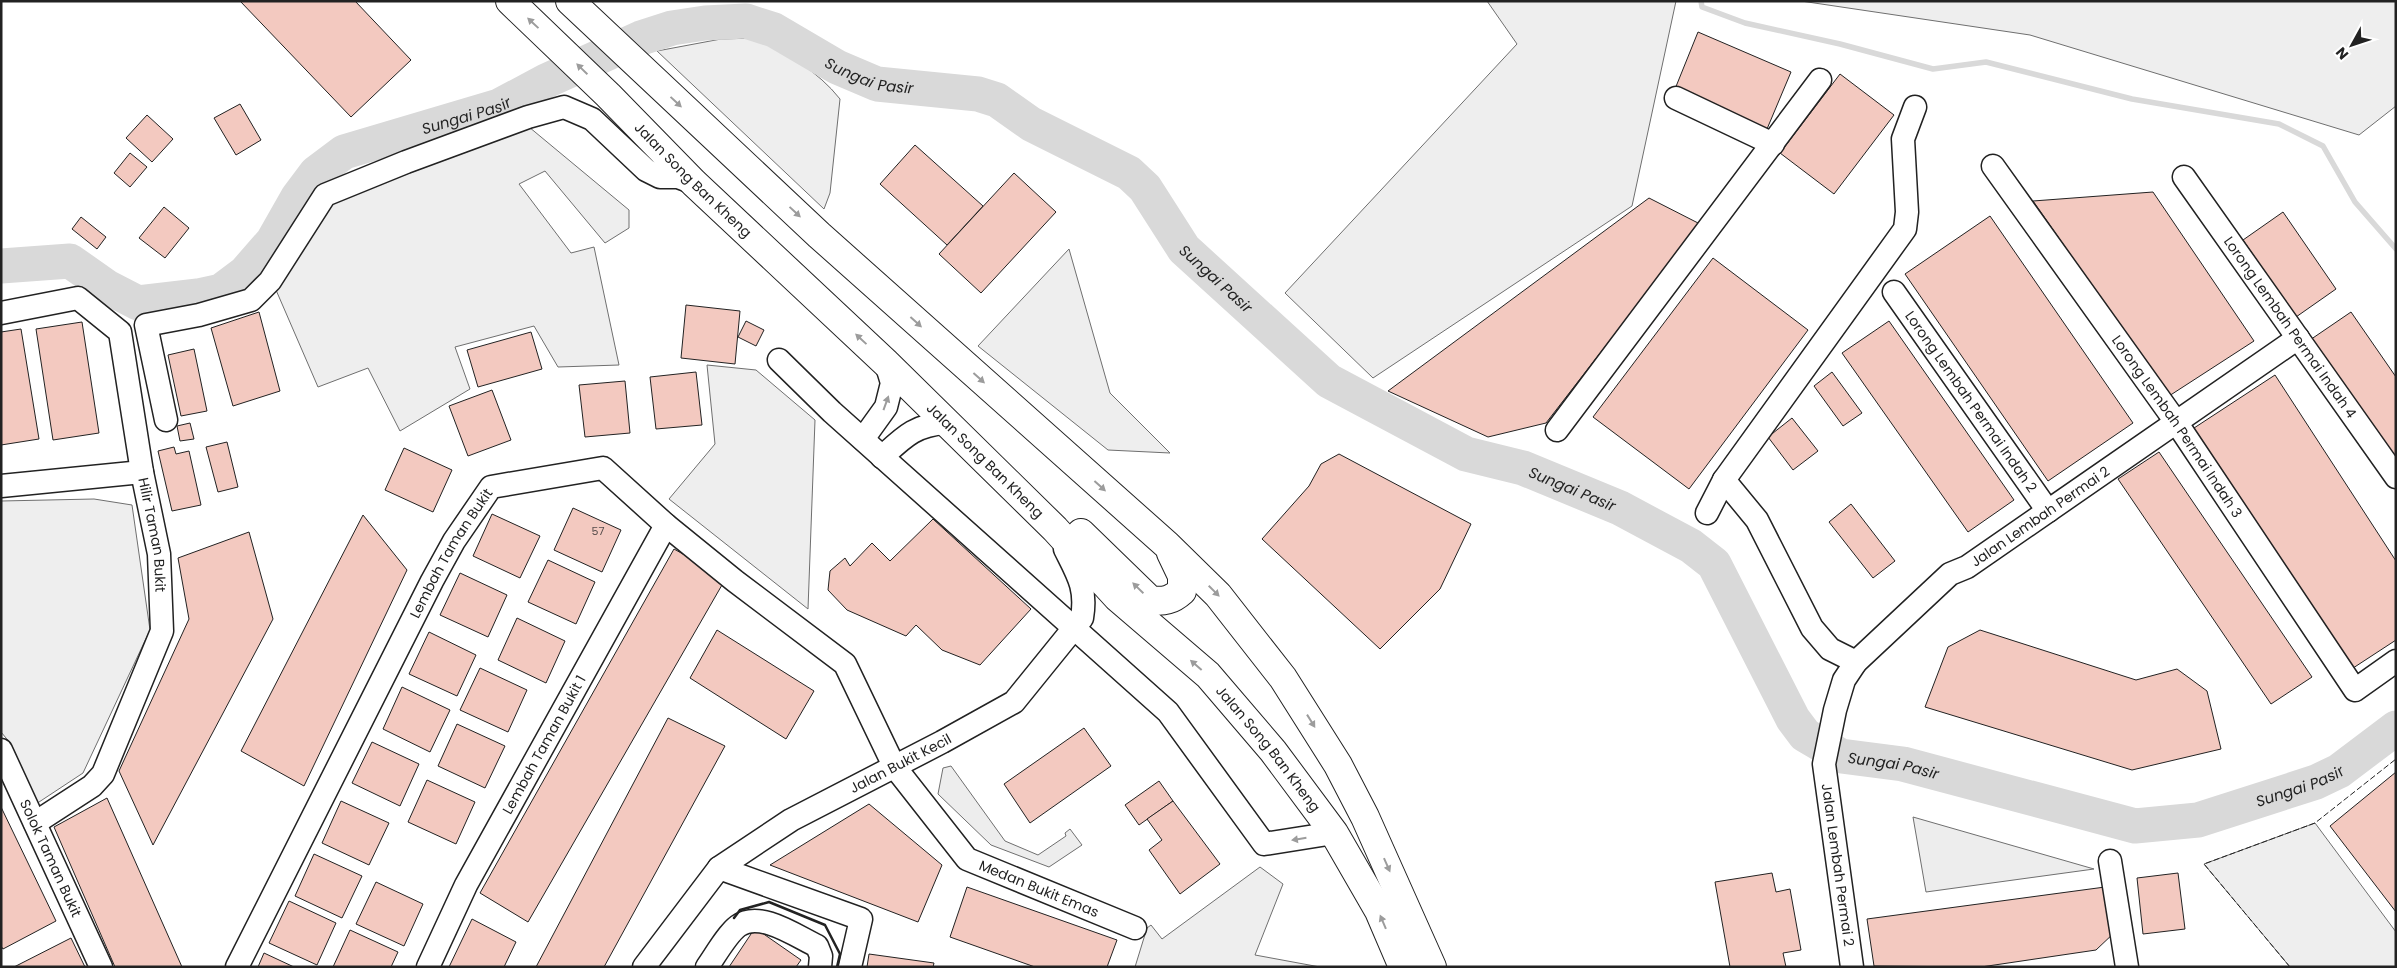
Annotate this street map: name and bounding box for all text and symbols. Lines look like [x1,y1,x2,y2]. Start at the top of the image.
one-way arrow [527,17,539,29]
north arrow [2327,20,2377,70]
text: N [2331,43,2353,64]
water label: Sungai Pasir [821,52,915,98]
one-way arrow [576,63,588,75]
water label: Sungai Pasir [419,91,515,139]
one-way arrow [670,96,682,108]
street label: Jalan Song Ban Kheng [630,118,756,242]
one-way arrow [789,207,802,218]
street label: Lorong Lembah Permai Indah 4 [2219,232,2361,422]
water label: Sungai Pasir [1175,239,1258,317]
street label: Lorong Lembah Permai Indah 2 [1900,307,2042,496]
one-way arrow [909,316,922,327]
street label: Lorong Lembah Permai Indah 3 [2107,331,2247,522]
one-way arrow [855,333,867,345]
one-way arrow [972,372,984,384]
one-way arrow [883,396,890,411]
street label: Jalan Song Ban Kheng [922,398,1048,523]
water label: Sungai Pasir [1526,461,1620,516]
street label: Jalan Lembah Permai 2 [1967,461,2113,571]
street label: Hilir Taman Bukit [133,476,170,592]
one-way arrow [1094,481,1107,492]
street label: Lembah Taman Bukit [405,484,497,622]
house number: 57 [592,523,604,539]
one-way arrow [1133,583,1145,595]
one-way arrow [1208,585,1220,597]
one-way arrow [1190,659,1202,671]
street label: Lembah Taman Bukit 1 [497,672,591,818]
street label: Jalan Song Ban Kheng [1211,681,1325,816]
one-way arrow [1306,715,1315,728]
street label: Jalan Bukit Kecil [846,729,955,798]
water label: Sungai Pasir [1847,746,1942,784]
water label: Sungai Pasir [2253,760,2349,811]
street label: Jalan Lembah Permai 2 [1817,782,1859,948]
street label: Solok Taman Bukit [15,796,87,920]
one-way arrow [1290,835,1306,843]
street label: Medan Bukit Emas [976,855,1102,922]
one-way arrow [1383,858,1391,872]
one-way arrow [1379,915,1387,929]

